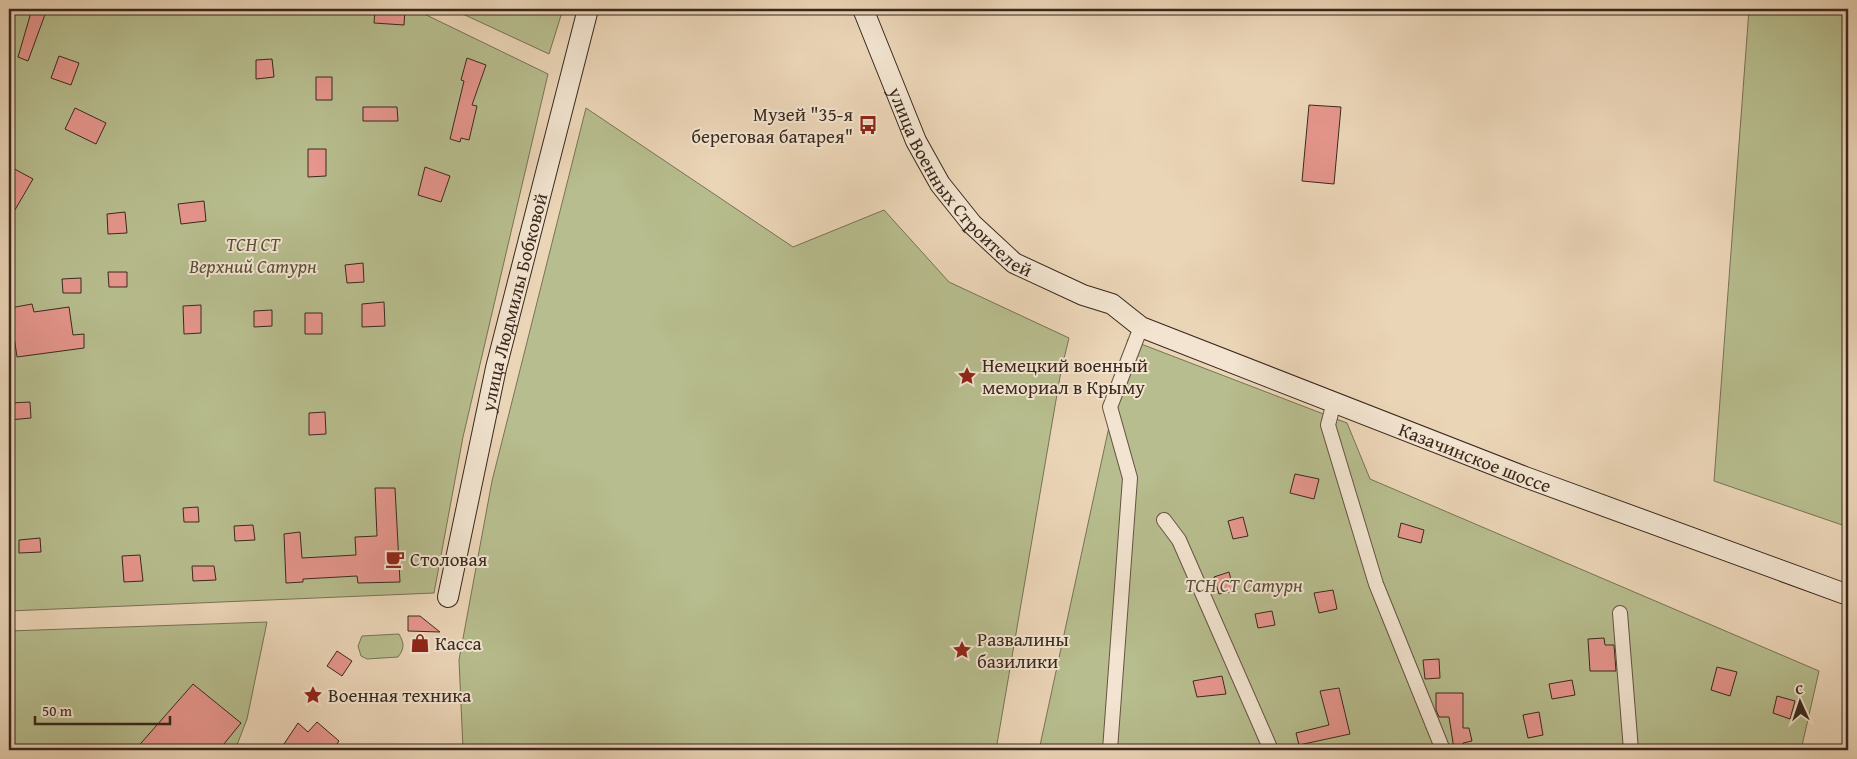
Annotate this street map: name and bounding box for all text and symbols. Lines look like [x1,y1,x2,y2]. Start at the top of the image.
street label: улица Военных Строителей [881,82,1037,284]
place label: Музей "35-я береговая батарея" [691,100,853,150]
bus stop icon: Музей "35-я береговая батарея" [857,114,879,136]
street label: улица Людмилы Бобковой [473,190,554,415]
park label: ТСН СТ Верхний Сатурн [188,230,317,280]
place label: Немецкий военный мемориал в Крыму [982,351,1148,401]
place icon: Немецкий военный мемориал в Крыму [956,365,978,387]
street label: Казачинское шоссе [1395,415,1555,499]
place label: Столовая [410,545,488,573]
cafe icon: Столовая [384,548,406,570]
park label: ТСН СТ Сатурн [1185,571,1303,599]
place label: Развалины базилики [977,625,1069,675]
place label: Касса [435,629,482,657]
shop icon: Касса [409,632,431,654]
place icon: Развалины базилики [951,639,973,661]
north arrow [1774,676,1824,726]
text: С [1795,679,1804,699]
place label: Военная техника [328,681,471,709]
place icon: Военная техника [302,684,324,706]
scale bar [35,694,170,726]
text: 50 m [42,700,73,721]

